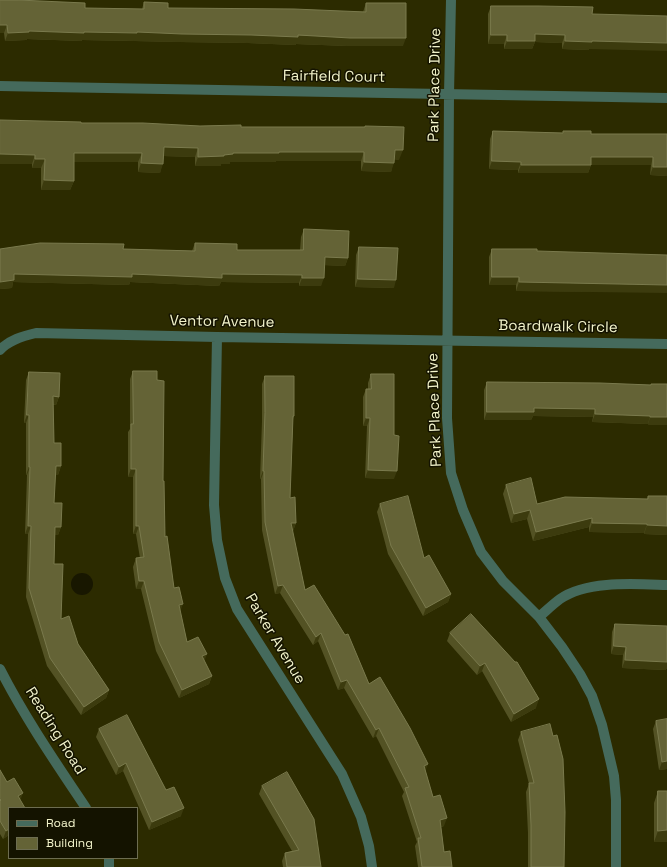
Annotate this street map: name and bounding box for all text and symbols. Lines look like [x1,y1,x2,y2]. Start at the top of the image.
street label: Park Place Drive [425,28,445,142]
street label: Fairfield Court [283,67,385,87]
street label: Ventor Avenue [169,312,275,332]
street label: Boardwalk Circle [498,317,618,337]
street label: Park Place Drive [424,353,446,467]
street label: Parker Avenue [241,591,309,687]
street label: Reading Road [21,684,89,778]
legend [8,807,138,859]
text: Road [46,815,75,831]
text: Building [46,835,93,851]

